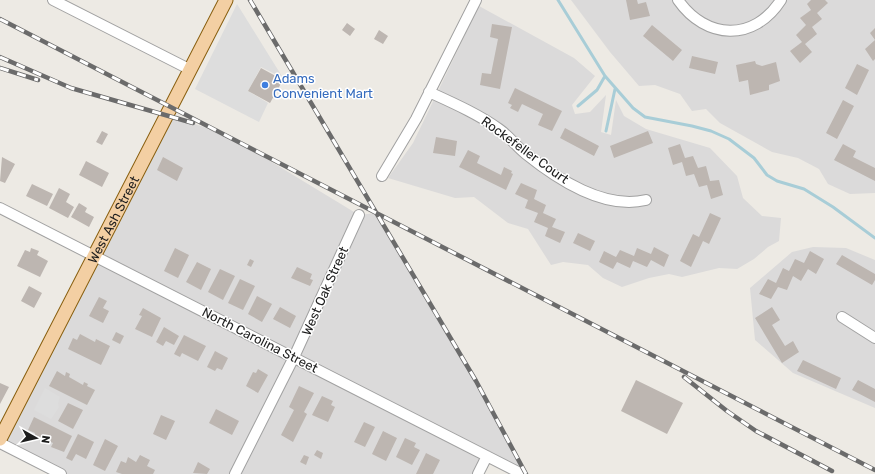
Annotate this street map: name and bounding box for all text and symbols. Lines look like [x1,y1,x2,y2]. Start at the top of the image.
place label: Adams Convenient Mart [273,71,373,101]
marker: Adams Convenient Mart [260,80,270,90]
street label: Rockefeller Court [478,113,572,187]
street label: West Ash Street [84,173,142,266]
street label: West Oak Street [299,244,351,338]
street label: North Carolina Street [200,304,320,376]
north arrow [16,418,56,458]
text: N [38,434,52,444]

